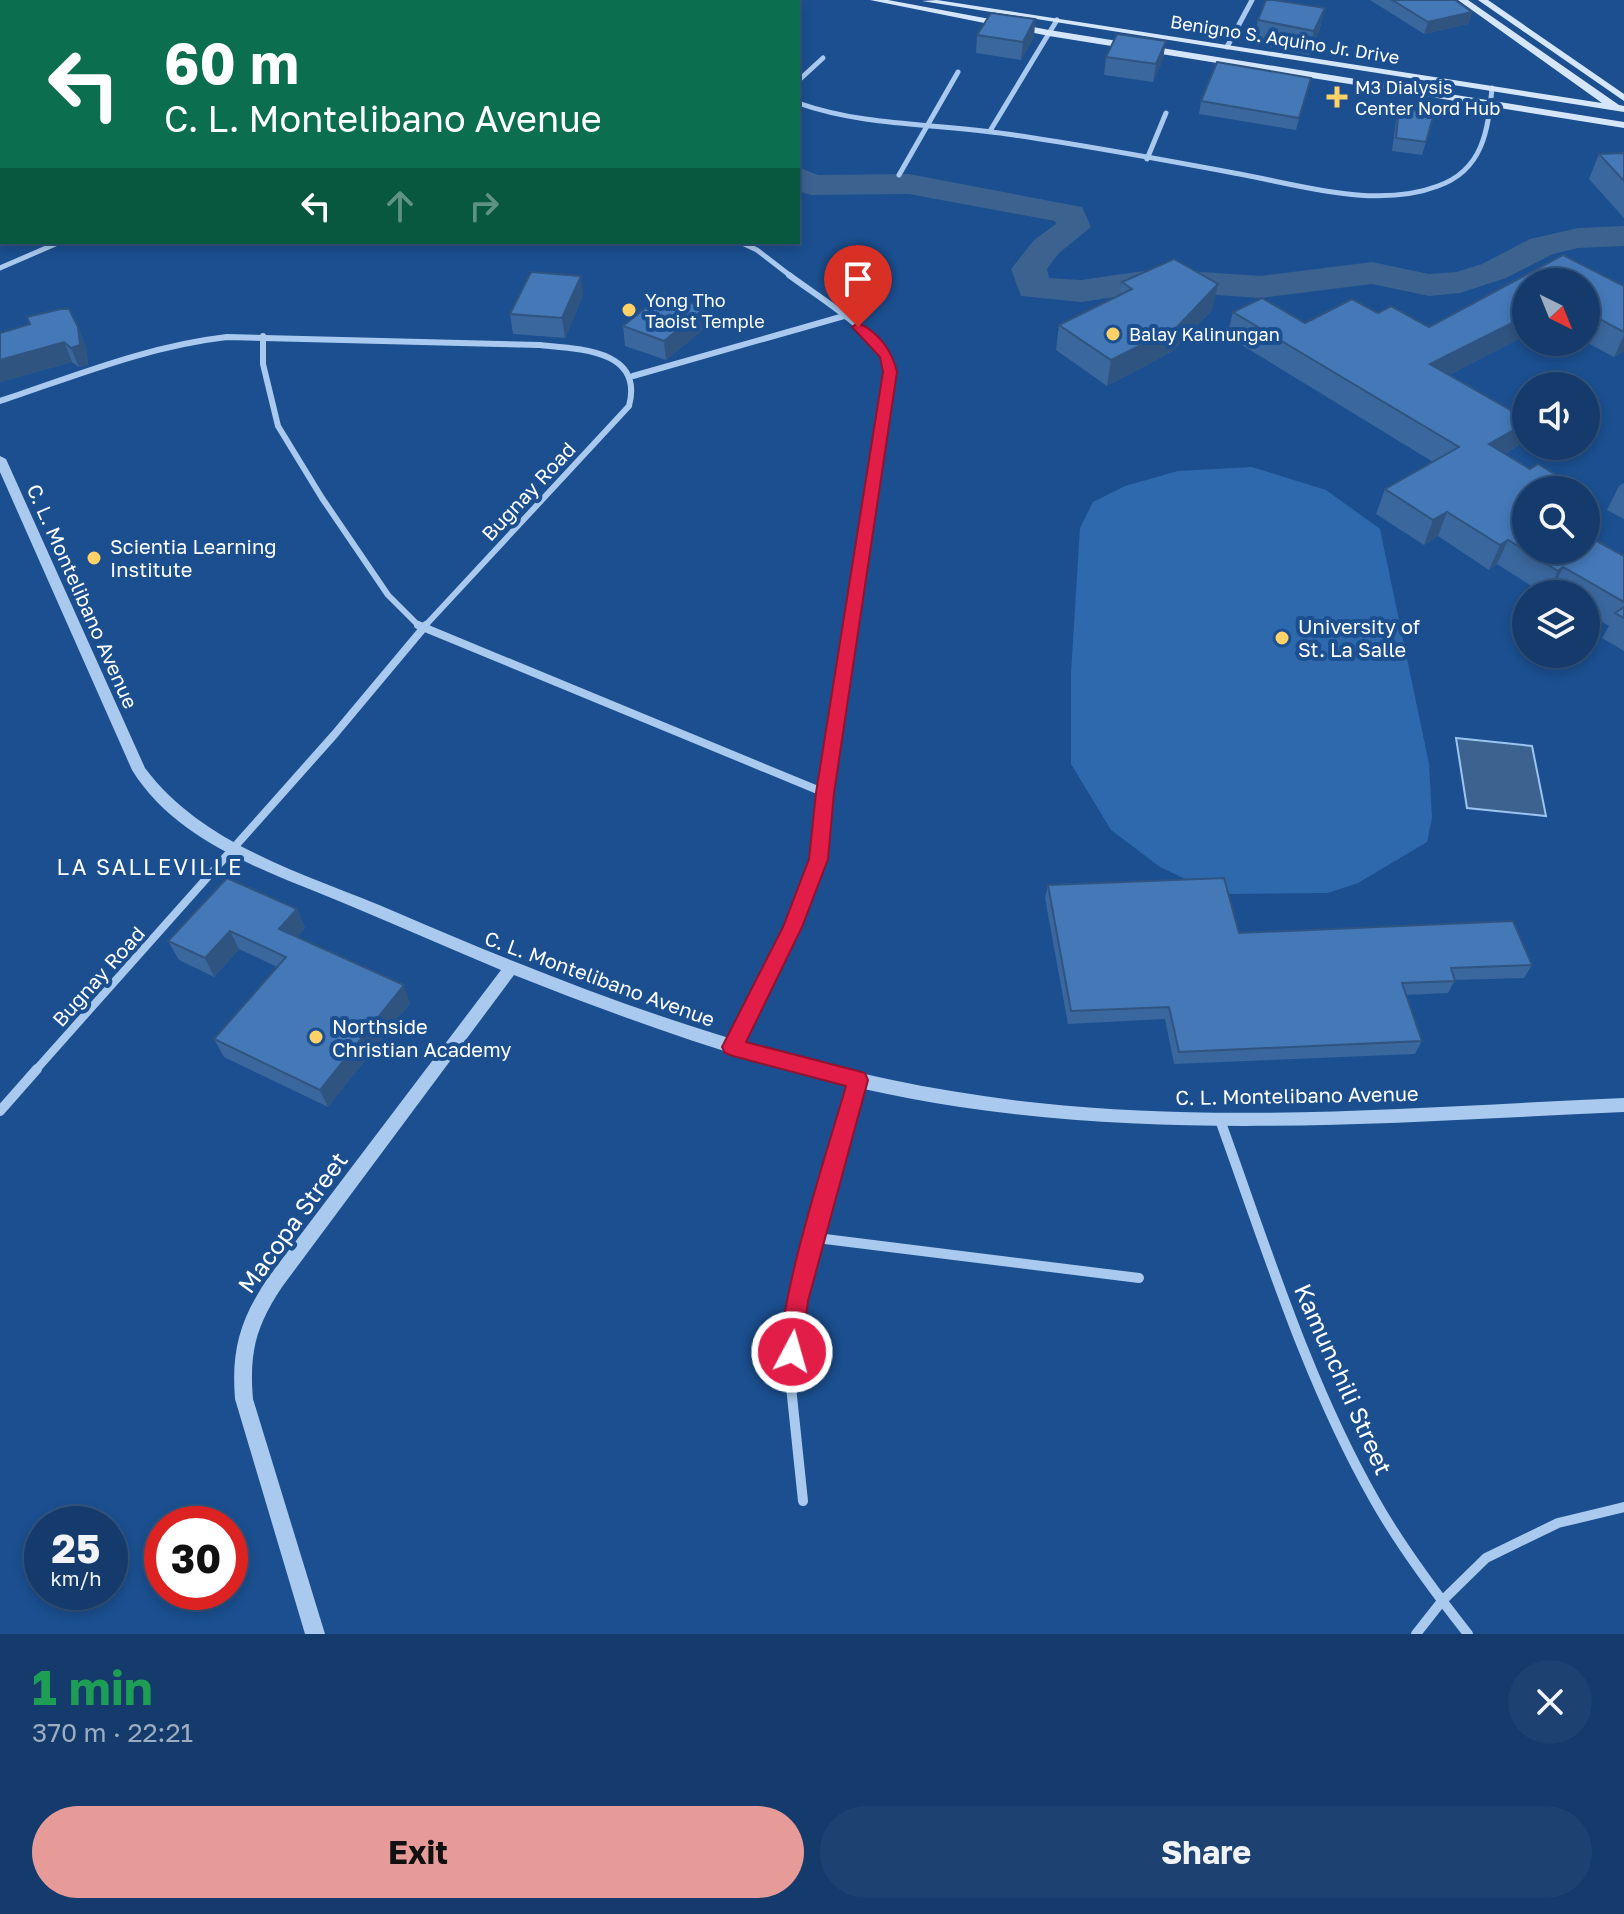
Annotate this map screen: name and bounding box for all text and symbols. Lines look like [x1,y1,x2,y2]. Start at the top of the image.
street label: Benigno S. Aquino Jr. Drive [1169,10,1401,68]
text: 60 m [164,29,299,96]
icon: left [32,32,136,136]
place label: M3 Dialysis Center Nord Hub [1355,76,1500,119]
marker: M3 Dialysis Center Nord Hub [1326,86,1348,108]
text: C. L. Montelibano Avenue [164,97,602,140]
icon: left [294,184,338,228]
icon: ahead [378,184,422,228]
icon: right [462,184,506,228]
pin [824,245,892,327]
icon: arrive [836,257,880,301]
north arrow [1512,268,1600,356]
map controls [1512,268,1600,668]
place label: Yong Tho Taoist Temple [645,289,765,332]
marker: Yong Tho Taoist Temple [620,301,638,319]
place label: Balay Kalinungan [1129,323,1280,345]
marker: Balay Kalinungan [1104,325,1122,343]
button: sound [1512,372,1600,460]
street label: Bugnay Road [476,437,580,545]
button: search [1512,476,1600,564]
street label: C. L. Montelibano Avenue [23,480,143,712]
place label: Scientia Learning Institute [110,534,277,581]
marker: Scientia Learning Institute [85,549,103,567]
button: layers [1512,580,1600,668]
place label: University of St. La Salle [1298,614,1420,661]
marker: University of St. La Salle [1273,629,1291,647]
district label: LA SALLEVILLE [57,853,243,880]
street label: Bugnay Road [47,921,149,1031]
street label: C. L. Montelibano Avenue [482,925,718,1031]
place label: Northside Christian Academy [332,1014,511,1061]
marker: Northside Christian Academy [307,1028,325,1046]
street label: C. L. Montelibano Avenue [1175,1081,1419,1109]
street label: Macopa Street [231,1146,353,1298]
street label: Kamunchili Street [1289,1279,1399,1479]
position arrow [750,1310,834,1394]
speed limit sign: 30 [144,1506,248,1610]
text: 25 [52,1524,100,1572]
text: km/h [51,1566,101,1590]
text: 1 min [32,1658,153,1716]
button: close [1508,1660,1592,1744]
text: 370 m · 22:21 [32,1717,193,1748]
button: Exit [32,1806,804,1898]
button: Share [820,1806,1592,1898]

